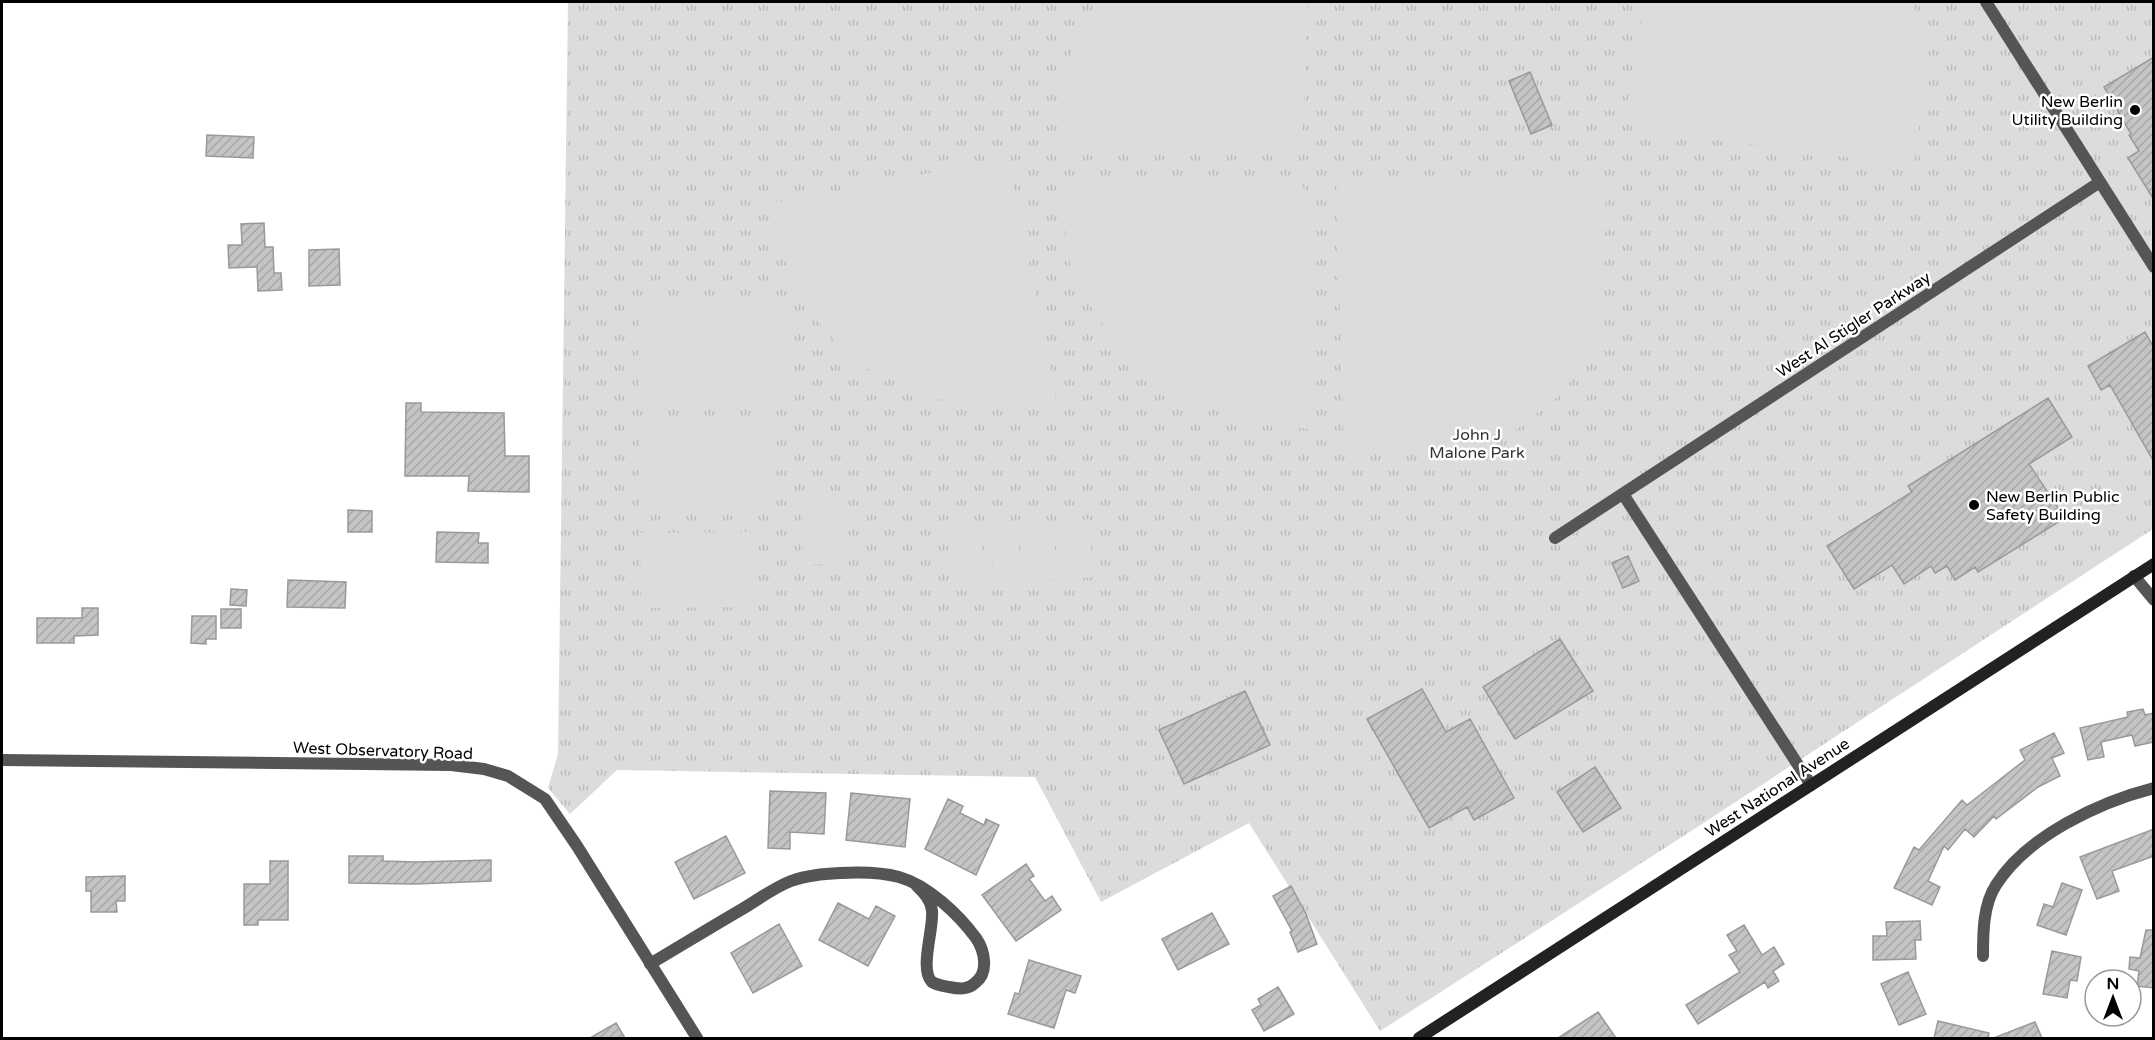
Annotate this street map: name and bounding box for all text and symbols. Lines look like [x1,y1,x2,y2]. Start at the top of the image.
place label: New Berlin Utility Building [2012,92,2123,130]
marker: New Berlin Utility Building [2128,103,2142,117]
street label: West Al Stigler Parkway [1773,267,1935,382]
park label: John J Malone Park [1429,425,1525,463]
place label: New Berlin Public Safety Building [1986,487,2119,525]
marker: New Berlin Public Safety Building [1967,498,1981,512]
street label: West National Avenue [1702,734,1853,842]
street label: West Observatory Road [293,738,473,764]
north arrow [2083,968,2143,1028]
text: N [2107,974,2119,994]

